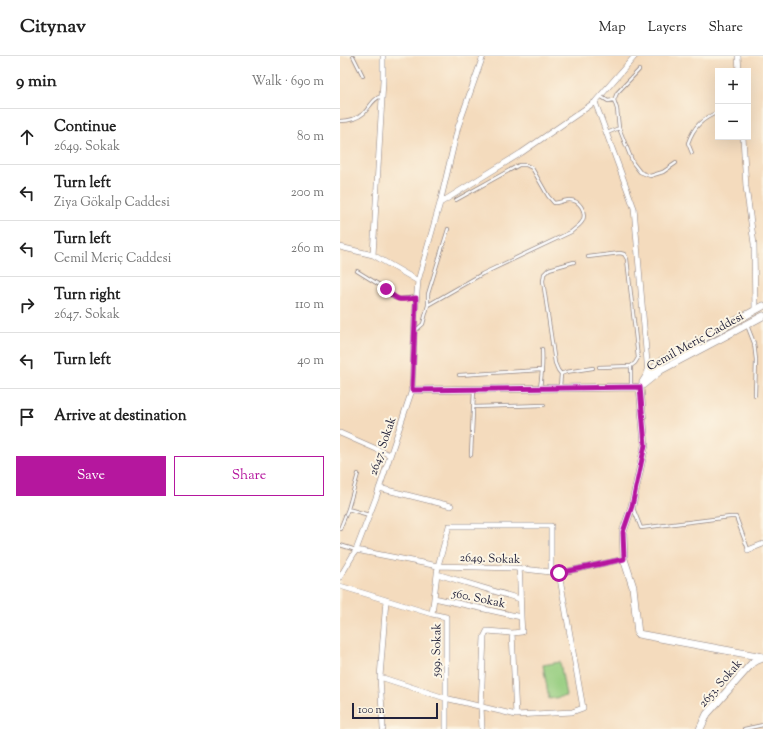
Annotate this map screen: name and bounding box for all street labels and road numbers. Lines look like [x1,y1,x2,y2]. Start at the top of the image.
street label: Cemil Meriç Caddesi [644,307,748,376]
street label: 2647. Sokak [365,414,401,478]
street label: 2649. Sokak [459,549,521,569]
street label: 560. Sokak [450,584,507,613]
street label: 599. Sokak [428,623,446,678]
street label: 2653. Sokak [695,655,747,712]

